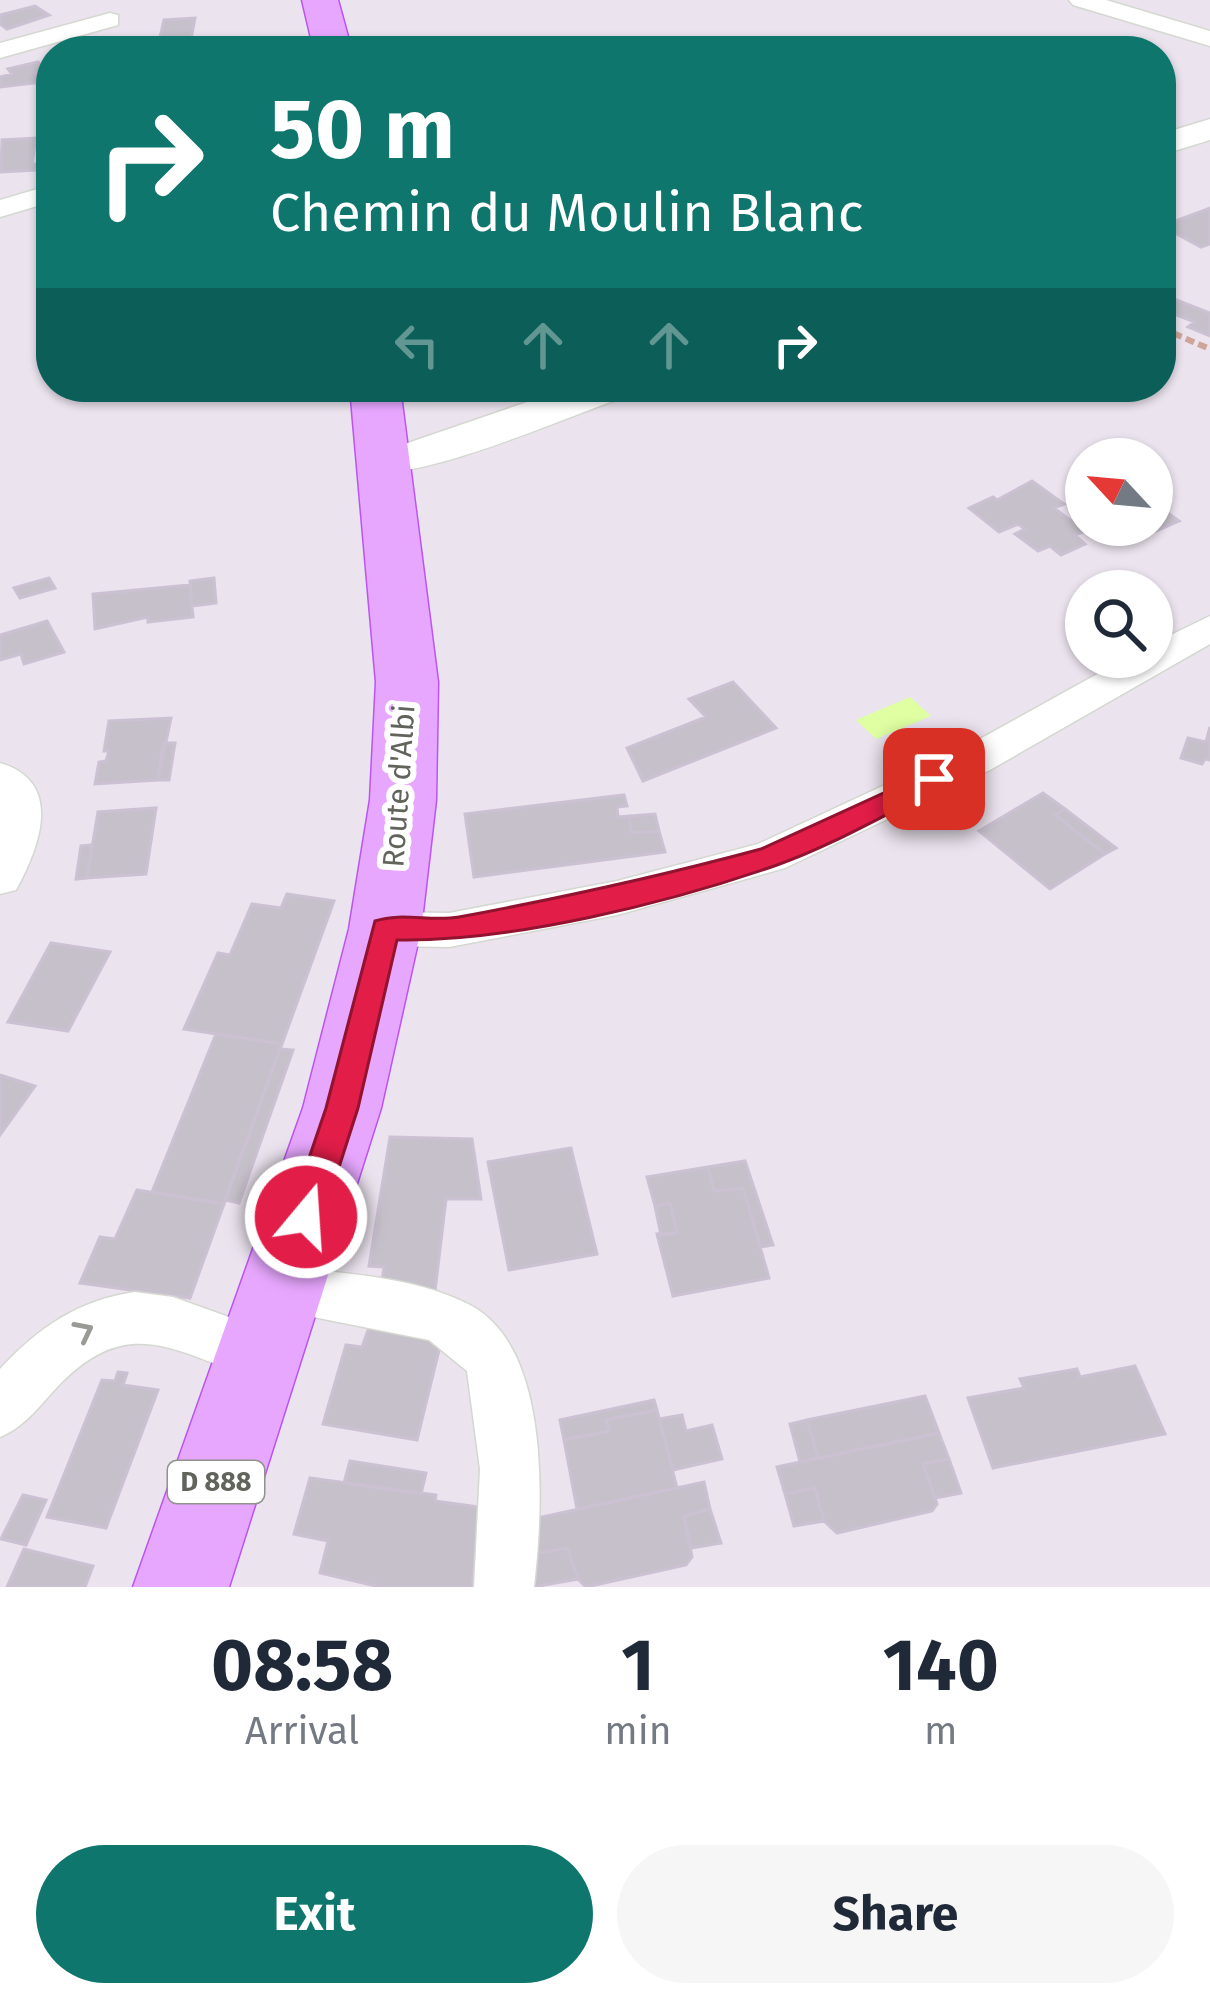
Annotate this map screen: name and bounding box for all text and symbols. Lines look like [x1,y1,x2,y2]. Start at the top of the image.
text: 50 m [270,79,455,180]
icon: right [72,84,228,240]
text: Chemin du Moulin Blanc [270,181,863,245]
icon: left [384,312,450,378]
icon: ahead [510,312,576,378]
icon: ahead [636,312,702,378]
icon: right [762,312,828,378]
north arrow [1065,438,1173,546]
map controls [1065,438,1173,678]
button: search [1065,570,1173,678]
street label: Route d'Albi [375,703,423,869]
pin [883,728,985,830]
icon: arrive [901,746,967,812]
position arrow [243,1154,369,1280]
one-way arrow [72,1323,94,1346]
road number: D 888 [168,1461,264,1503]
text: 08:58 [211,1623,393,1709]
text: 1 [621,1623,655,1709]
text: 140 [883,1623,999,1709]
text: Arrival [245,1708,359,1754]
text: min [604,1708,672,1754]
text: m [924,1708,958,1754]
button: Exit [36,1845,593,1983]
button: Share [617,1845,1174,1983]

